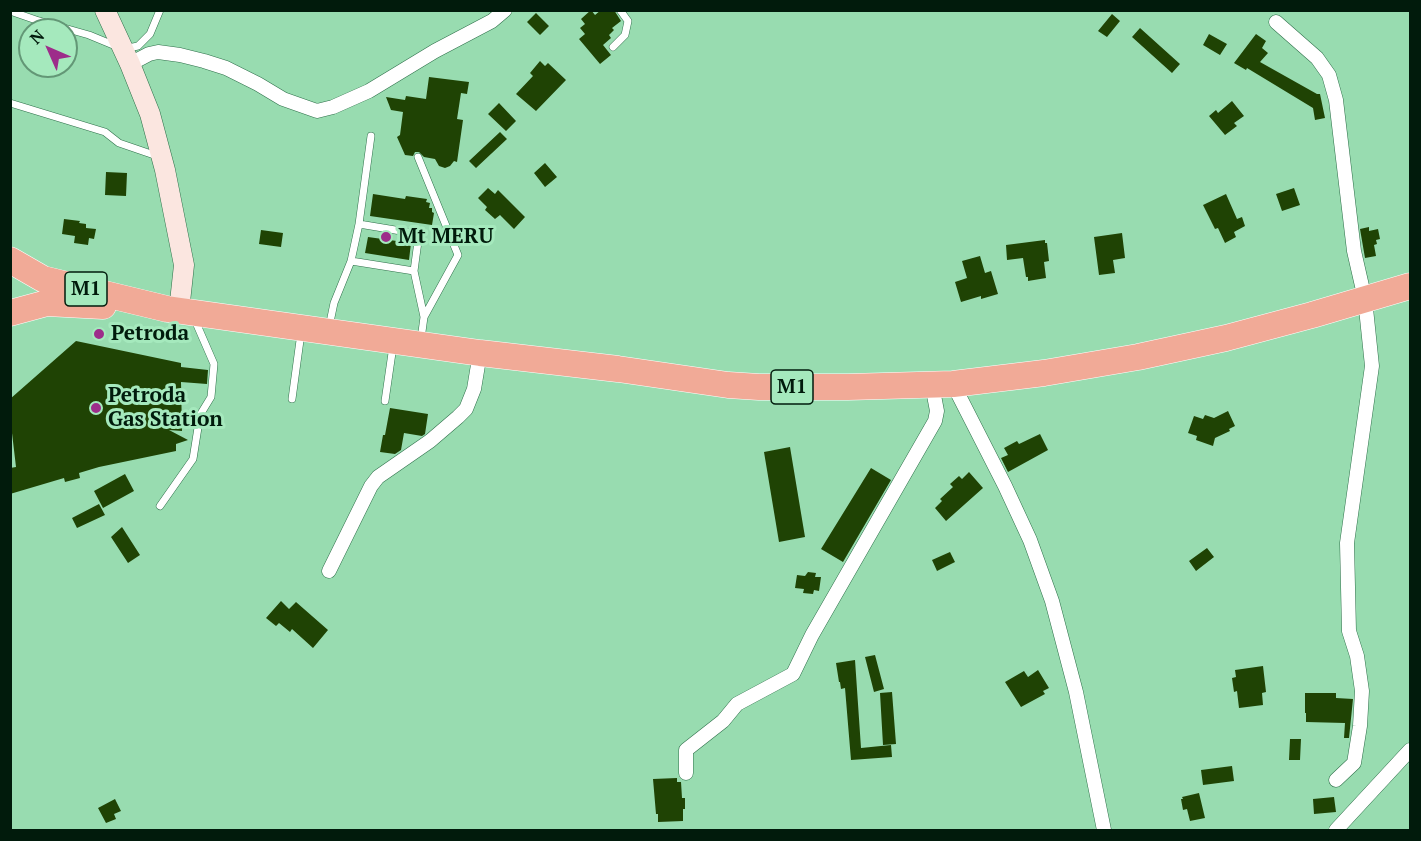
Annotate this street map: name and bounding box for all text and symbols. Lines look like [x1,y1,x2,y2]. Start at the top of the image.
north arrow [18,18,78,78]
text: N [25,25,49,49]
place label: Mt MERU [398,224,493,250]
marker: Mt MERU [379,230,393,244]
road number: M1 [65,272,107,306]
place label: Petroda [111,321,189,347]
marker: Petroda [92,327,106,341]
road number: M1 [771,370,813,404]
place label: Petroda Gas Station [108,383,223,433]
marker: Petroda Gas Station [89,401,103,415]

